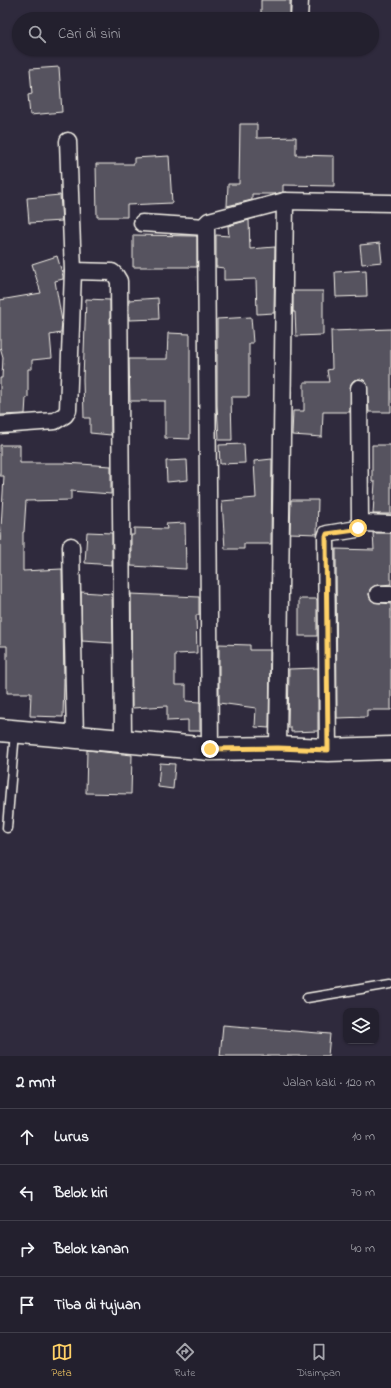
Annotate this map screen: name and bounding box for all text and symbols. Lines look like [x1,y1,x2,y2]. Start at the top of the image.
search box [12,12,379,56]
icon: search [26,23,48,45]
text: Cari di sini [58,23,121,45]
route start [349,519,367,537]
route end [201,740,219,758]
map controls [343,1008,379,1044]
button: layers [343,1008,379,1044]
text: 2 mnt [16,1070,56,1095]
text: Jalan kaki · 120 m [283,1073,375,1092]
icon: ahead [16,1126,38,1148]
text: Lurus [54,1126,89,1148]
text: 10 m [352,1127,375,1146]
icon: left [16,1182,38,1204]
text: Belok kiri [54,1182,108,1204]
text: 70 m [351,1183,375,1202]
icon: right [16,1238,38,1260]
text: Belok kanan [54,1238,129,1260]
text: 40 m [351,1239,375,1258]
icon: arrive [16,1294,38,1316]
text: Tiba di tujuan [54,1294,141,1316]
tab: Peta [51,1341,73,1381]
tab: Rute [174,1341,196,1381]
tab: Disimpan [297,1341,340,1381]

